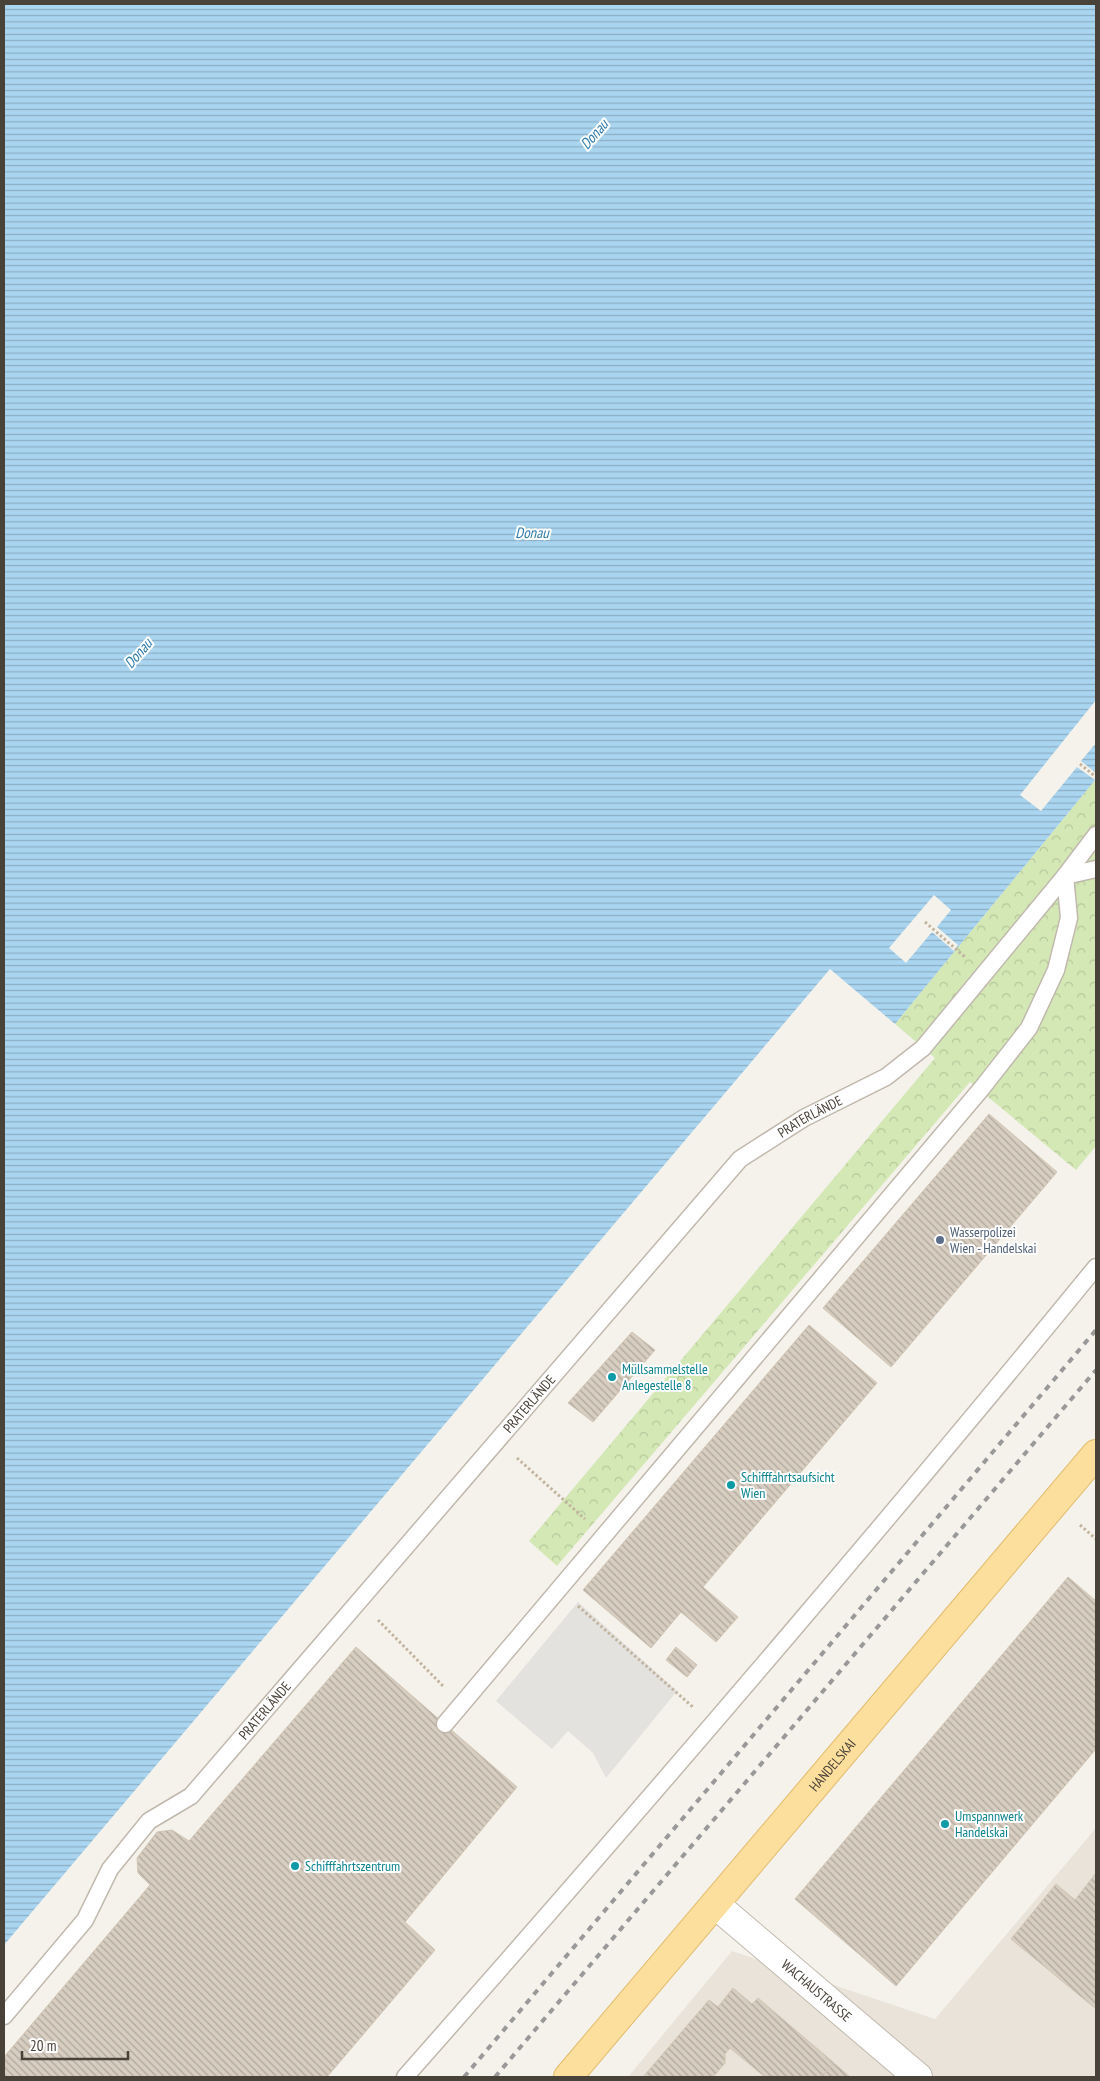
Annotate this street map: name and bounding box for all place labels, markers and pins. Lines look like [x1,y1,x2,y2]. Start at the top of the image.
place label: Wasserpolizei Wien - Handelskai [950,1223,1036,1257]
marker: Wasserpolizei Wien - Handelskai [934,1234,946,1246]
place label: Müllsammelstelle Anlegestelle 8 [622,1360,708,1394]
marker: Müllsammelstelle Anlegestelle 8 [606,1371,618,1383]
place label: Schifffahrtsaufsicht Wien [741,1468,835,1502]
marker: Schifffahrtsaufsicht Wien [725,1479,737,1491]
place label: Umspannwerk Handelskai [955,1807,1024,1841]
marker: Umspannwerk Handelskai [939,1818,951,1830]
place label: Schifffahrtszentrum [305,1857,400,1875]
marker: Schifffahrtszentrum [289,1860,301,1872]

